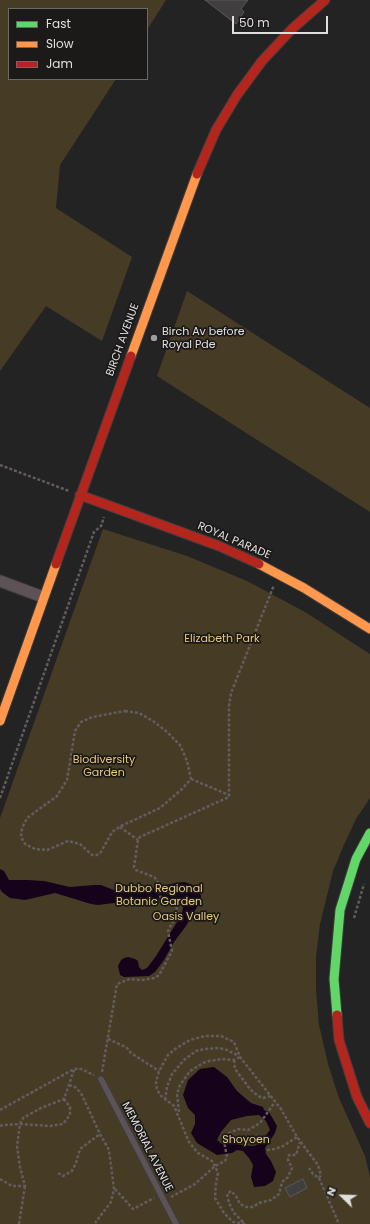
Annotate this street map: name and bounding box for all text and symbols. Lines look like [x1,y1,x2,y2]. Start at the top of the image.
legend [8,8,148,80]
scale bar [234,8,330,34]
text: 50 m [239,14,270,31]
text: Fast [46,15,71,32]
text: Slow [46,35,74,52]
text: Jam [46,55,73,72]
street label: BIRCH AVENUE [104,302,142,378]
place label: Birch Av before Royal Pde [162,325,245,351]
marker: Birch Av before Royal Pde [149,333,159,343]
street label: ROYAL PARADE [195,520,273,562]
park label: Elizabeth Park [184,632,260,646]
park label: Biodiversity Garden [73,753,135,779]
park label: Dubbo Regional Botanic Garden [115,882,203,908]
park label: Oasis Valley [153,910,219,924]
street label: MEMORIAL AVENUE [119,1100,175,1194]
park label: Shoyoen [222,1133,270,1147]
north arrow [322,1176,362,1216]
text: N [322,1184,340,1198]

